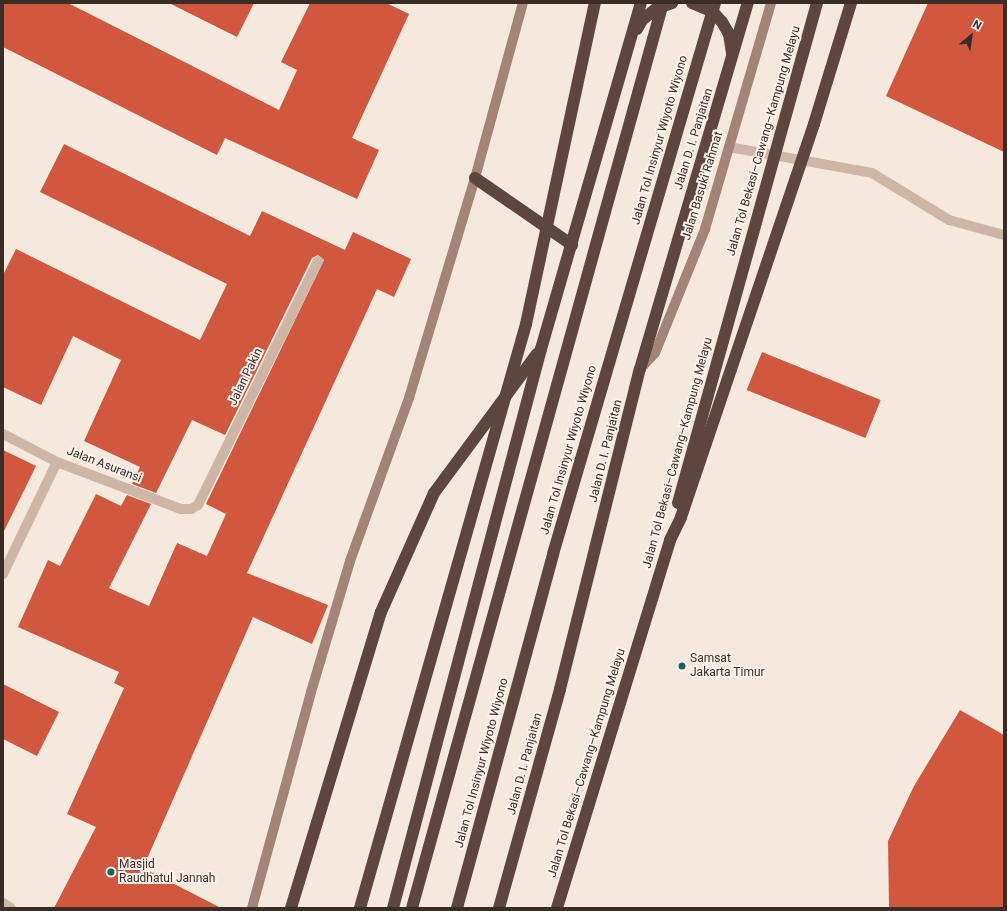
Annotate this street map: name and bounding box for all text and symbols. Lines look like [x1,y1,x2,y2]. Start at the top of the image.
north arrow [951,16,991,56]
text: N [971,17,984,33]
street label: Jalan Tol Bekasi–Cawang–Kampung Melayu [724,24,804,258]
street label: Jalan Tol Insinyur Wiyoto Wiyono [629,54,691,226]
street label: Jalan D. I. Panjaitan [672,87,716,191]
street label: Jalan Basuki Rahmat [680,130,726,242]
street label: Jalan Tol Bekasi–Cawang–Kampung Melayu [640,336,716,570]
street label: Jalan Pakin [226,346,266,408]
street label: Jalan Tol Insinyur Wiyoto Wiyono [538,364,600,536]
street label: Jalan D. I. Panjaitan [586,398,626,504]
street label: Jalan Asuransi [65,444,143,486]
street label: Jalan Tol Bekasi–Cawang–Kampung Melayu [545,647,629,879]
place label: Samsat Jakarta Timur [690,652,765,680]
marker: Samsat Jakarta Timur [677,661,687,671]
street label: Jalan Tol Insinyur Wiyoto Wiyono [452,676,512,850]
street label: Jalan D. I. Panjaitan [504,711,546,817]
place label: Masjid Raudhatul Jannah [119,858,215,886]
marker: Masjid Raudhatul Jannah [106,867,116,877]

